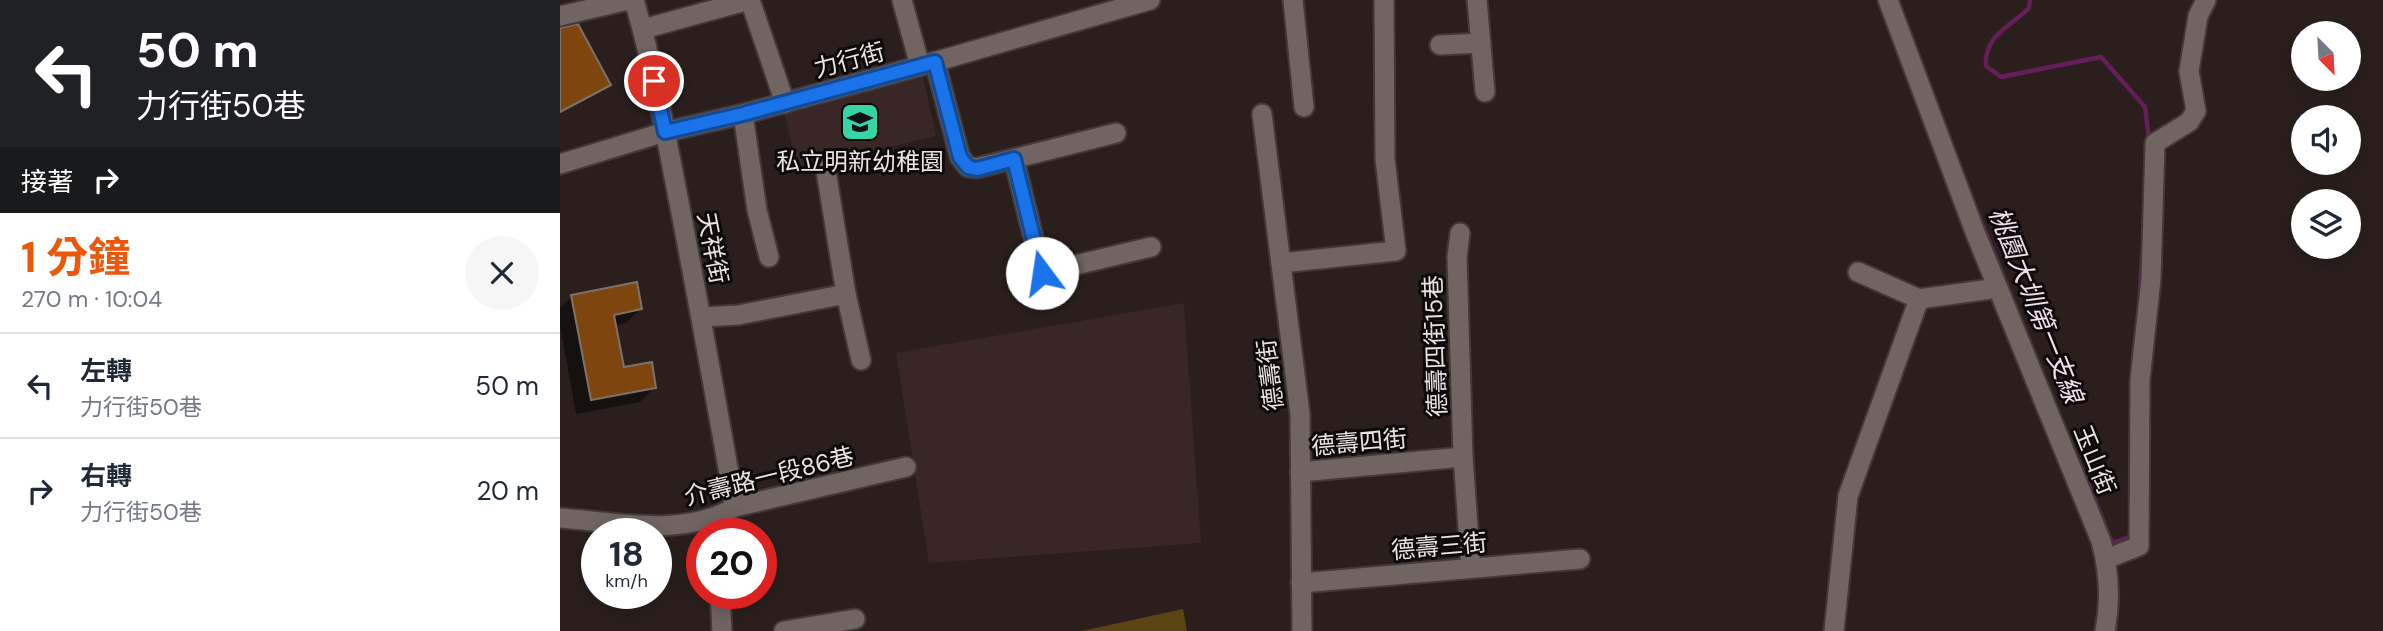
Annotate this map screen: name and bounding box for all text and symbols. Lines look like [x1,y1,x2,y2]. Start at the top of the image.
text: 50 m [136,18,259,82]
north arrow [2291,21,2361,91]
map controls [2291,21,2361,259]
icon: left [21,28,112,119]
street label: 力行街 [810,36,888,84]
pin [624,51,684,111]
icon: arrive [635,62,673,100]
text: 力行街50巷 [136,85,305,127]
school or university icon: 私立明新幼稚園 [839,101,881,143]
button: sound [2291,105,2361,175]
place label: 私立明新幼稚園 [776,146,944,177]
icon: right [87,161,125,199]
text: 接著 [21,165,73,199]
button: layers [2291,189,2361,259]
water label: 桃園大圳第一支線 [1981,202,2092,411]
street label: 天祥街 [691,210,735,286]
text: 1 分鐘 [21,230,130,285]
button: close [465,236,539,310]
position arrow [1005,236,1079,310]
street label: 德壽四街15巷 [1417,274,1453,418]
text: 270 m · 10:04 [21,284,162,314]
street label: 德壽街 [1250,337,1290,413]
text: 左轉 [80,354,132,388]
icon: left [21,367,59,405]
text: 50 m [475,369,539,403]
text: 力行街50巷 [80,392,202,422]
street label: 玉山街 [2067,421,2123,499]
street label: 德壽四街 [1310,422,1408,462]
street label: 介壽路一段86巷 [681,440,857,512]
text: 右轉 [80,459,132,493]
icon: right [21,472,59,510]
text: 20 m [476,474,539,508]
text: 力行街50巷 [80,497,202,527]
speed limit sign: 20 [686,518,777,609]
street label: 德壽三街 [1390,526,1488,566]
text: 18 [609,531,644,577]
text: km/h [605,569,648,593]

